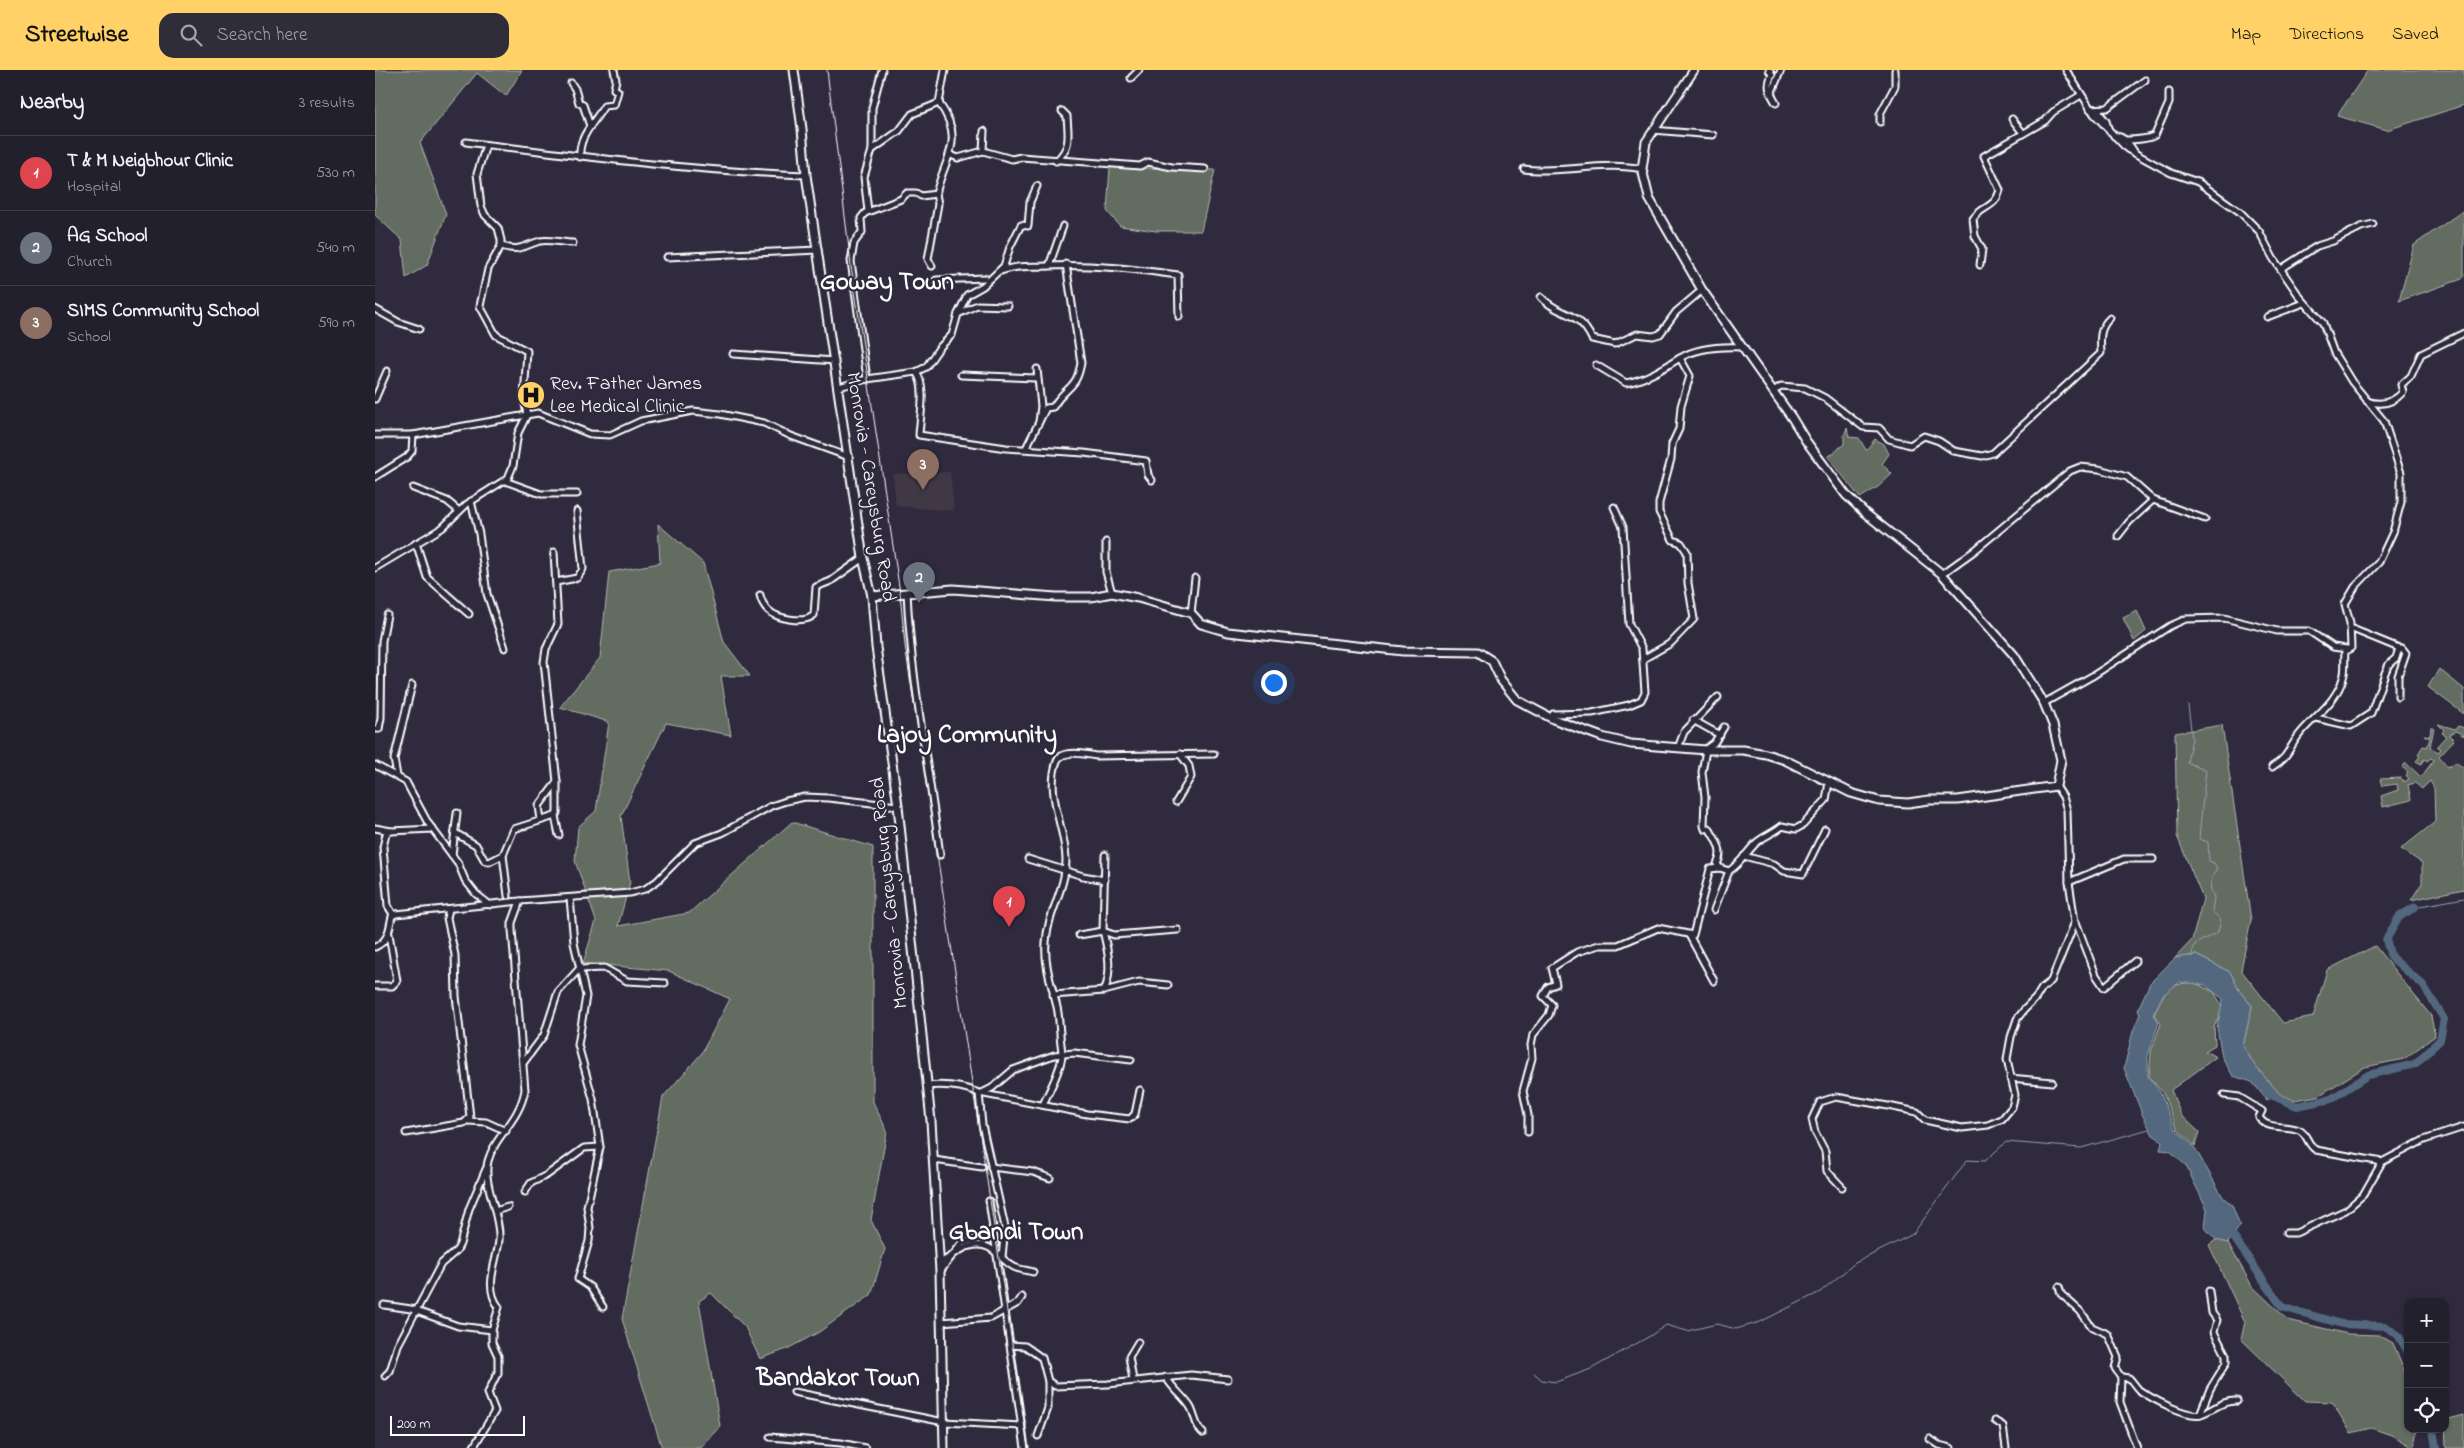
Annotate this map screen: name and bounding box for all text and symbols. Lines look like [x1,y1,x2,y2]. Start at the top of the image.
search box [159,13,509,58]
text: Streetwise [25,18,129,53]
icon: search [177,21,205,49]
text: Search here [217,22,308,49]
text: Map [2231,22,2261,48]
text: Directions [2289,22,2364,48]
text: Saved [2392,22,2439,48]
text: Nearby [20,88,84,118]
text: 3 results [299,91,355,115]
text: T & M Neigbhour Clinic [67,148,233,175]
text: 1 [33,161,39,185]
text: 530 m [316,161,355,185]
text: Hospital [67,175,121,199]
text: AG School [67,223,147,250]
text: 2 [32,236,40,260]
text: 540 m [316,236,355,260]
text: Church [67,250,112,274]
district label: Goway Town [820,265,954,302]
text: SIMS Community School [67,298,259,325]
text: 3 [33,311,39,335]
text: 590 m [318,311,355,335]
text: School [67,325,111,349]
place label: Rev. Father James Lee Medical Clinic [550,370,702,422]
street label: Monrovia - Careysburg Road [837,370,903,604]
hospital icon: Rev. Father James Lee Medical Clinic [516,380,546,410]
pin: 3 [907,449,939,490]
pin: 2 [903,562,935,603]
your location [1261,670,1287,696]
district label: Lajoy Community [877,718,1057,755]
street label: Monrovia - Careysburg Road [863,776,918,1010]
pin: 1 [993,886,1025,927]
district label: Gbandi Town [949,1215,1083,1251]
map controls [2404,1298,2449,1433]
button: + [2404,1298,2449,1343]
button: − [2404,1343,2449,1388]
district label: Bandakor Town [755,1361,920,1397]
button: locate [2404,1388,2449,1433]
scale bar [390,1413,525,1436]
text: 200 m [397,1414,430,1435]

